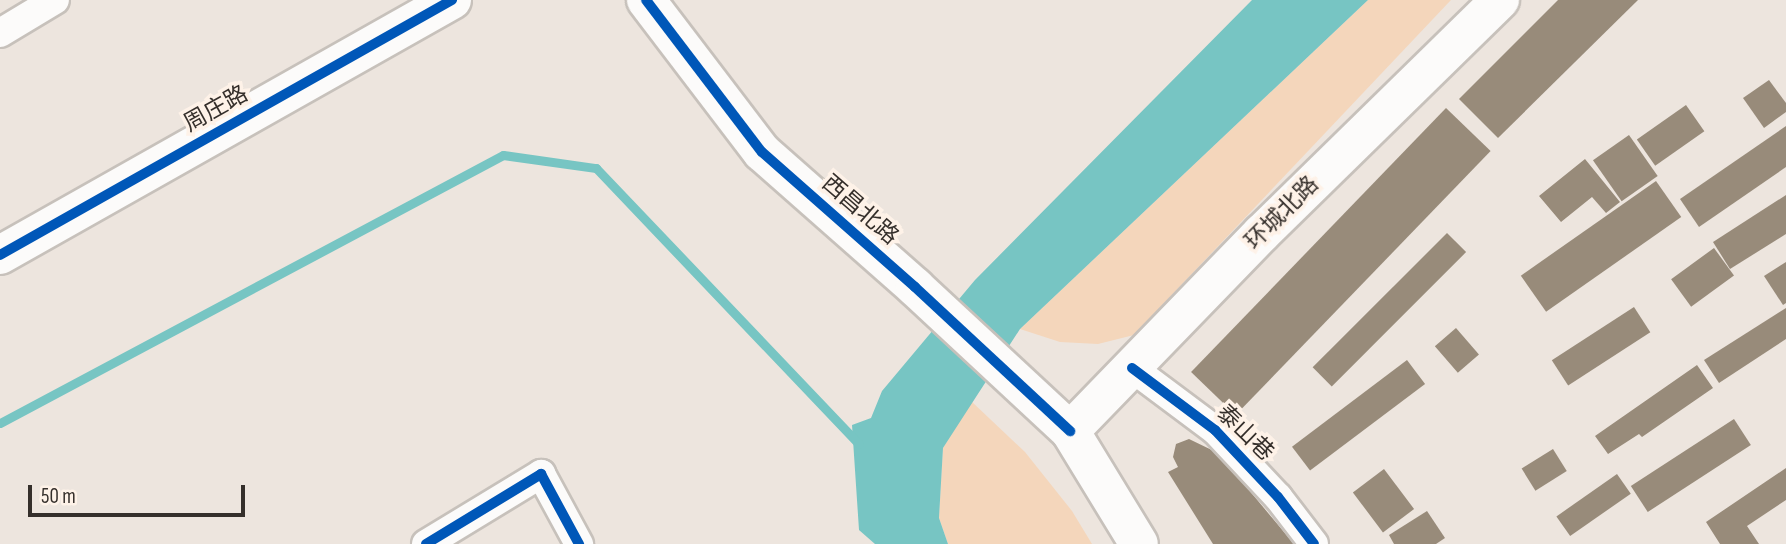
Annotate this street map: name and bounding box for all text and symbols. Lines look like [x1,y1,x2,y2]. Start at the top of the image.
street label: 周庄路 [179,80,253,138]
street label: 西昌北路 [816,169,904,251]
street label: 环城北路 [1240,171,1324,255]
street label: 泰山巷 [1211,399,1279,467]
scale bar [32,470,248,514]
text: 50 m [41,484,76,509]

